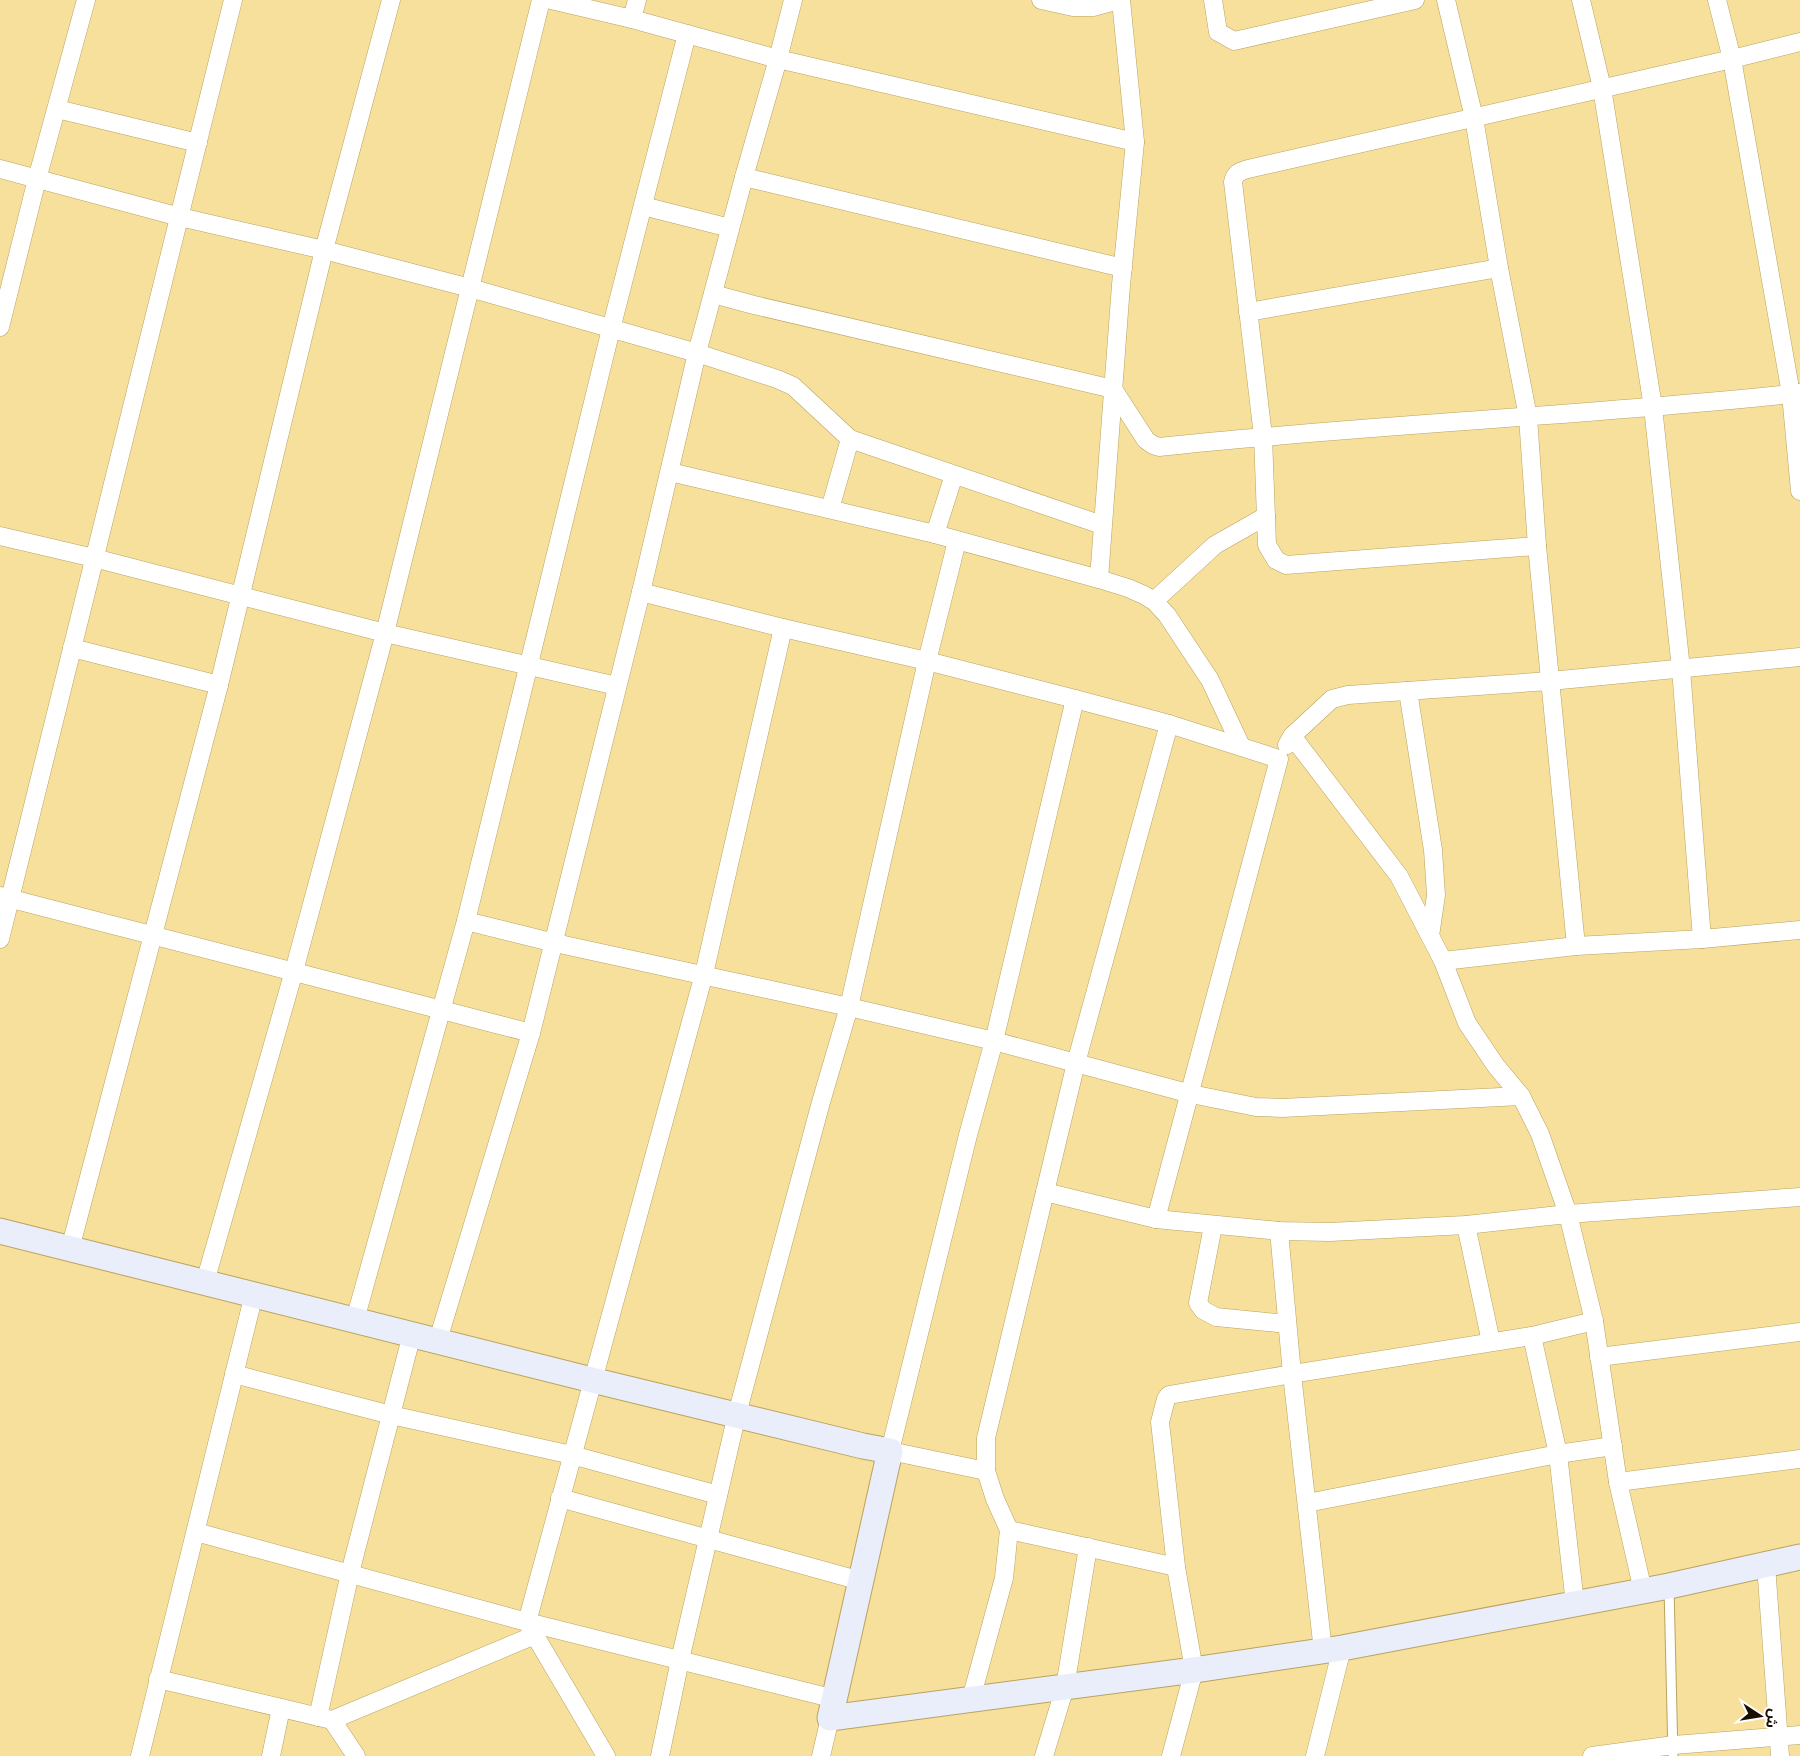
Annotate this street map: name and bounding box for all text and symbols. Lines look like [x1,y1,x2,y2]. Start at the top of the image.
north arrow [1735,1691,1785,1741]
text: ش [1763,1708,1783,1730]

